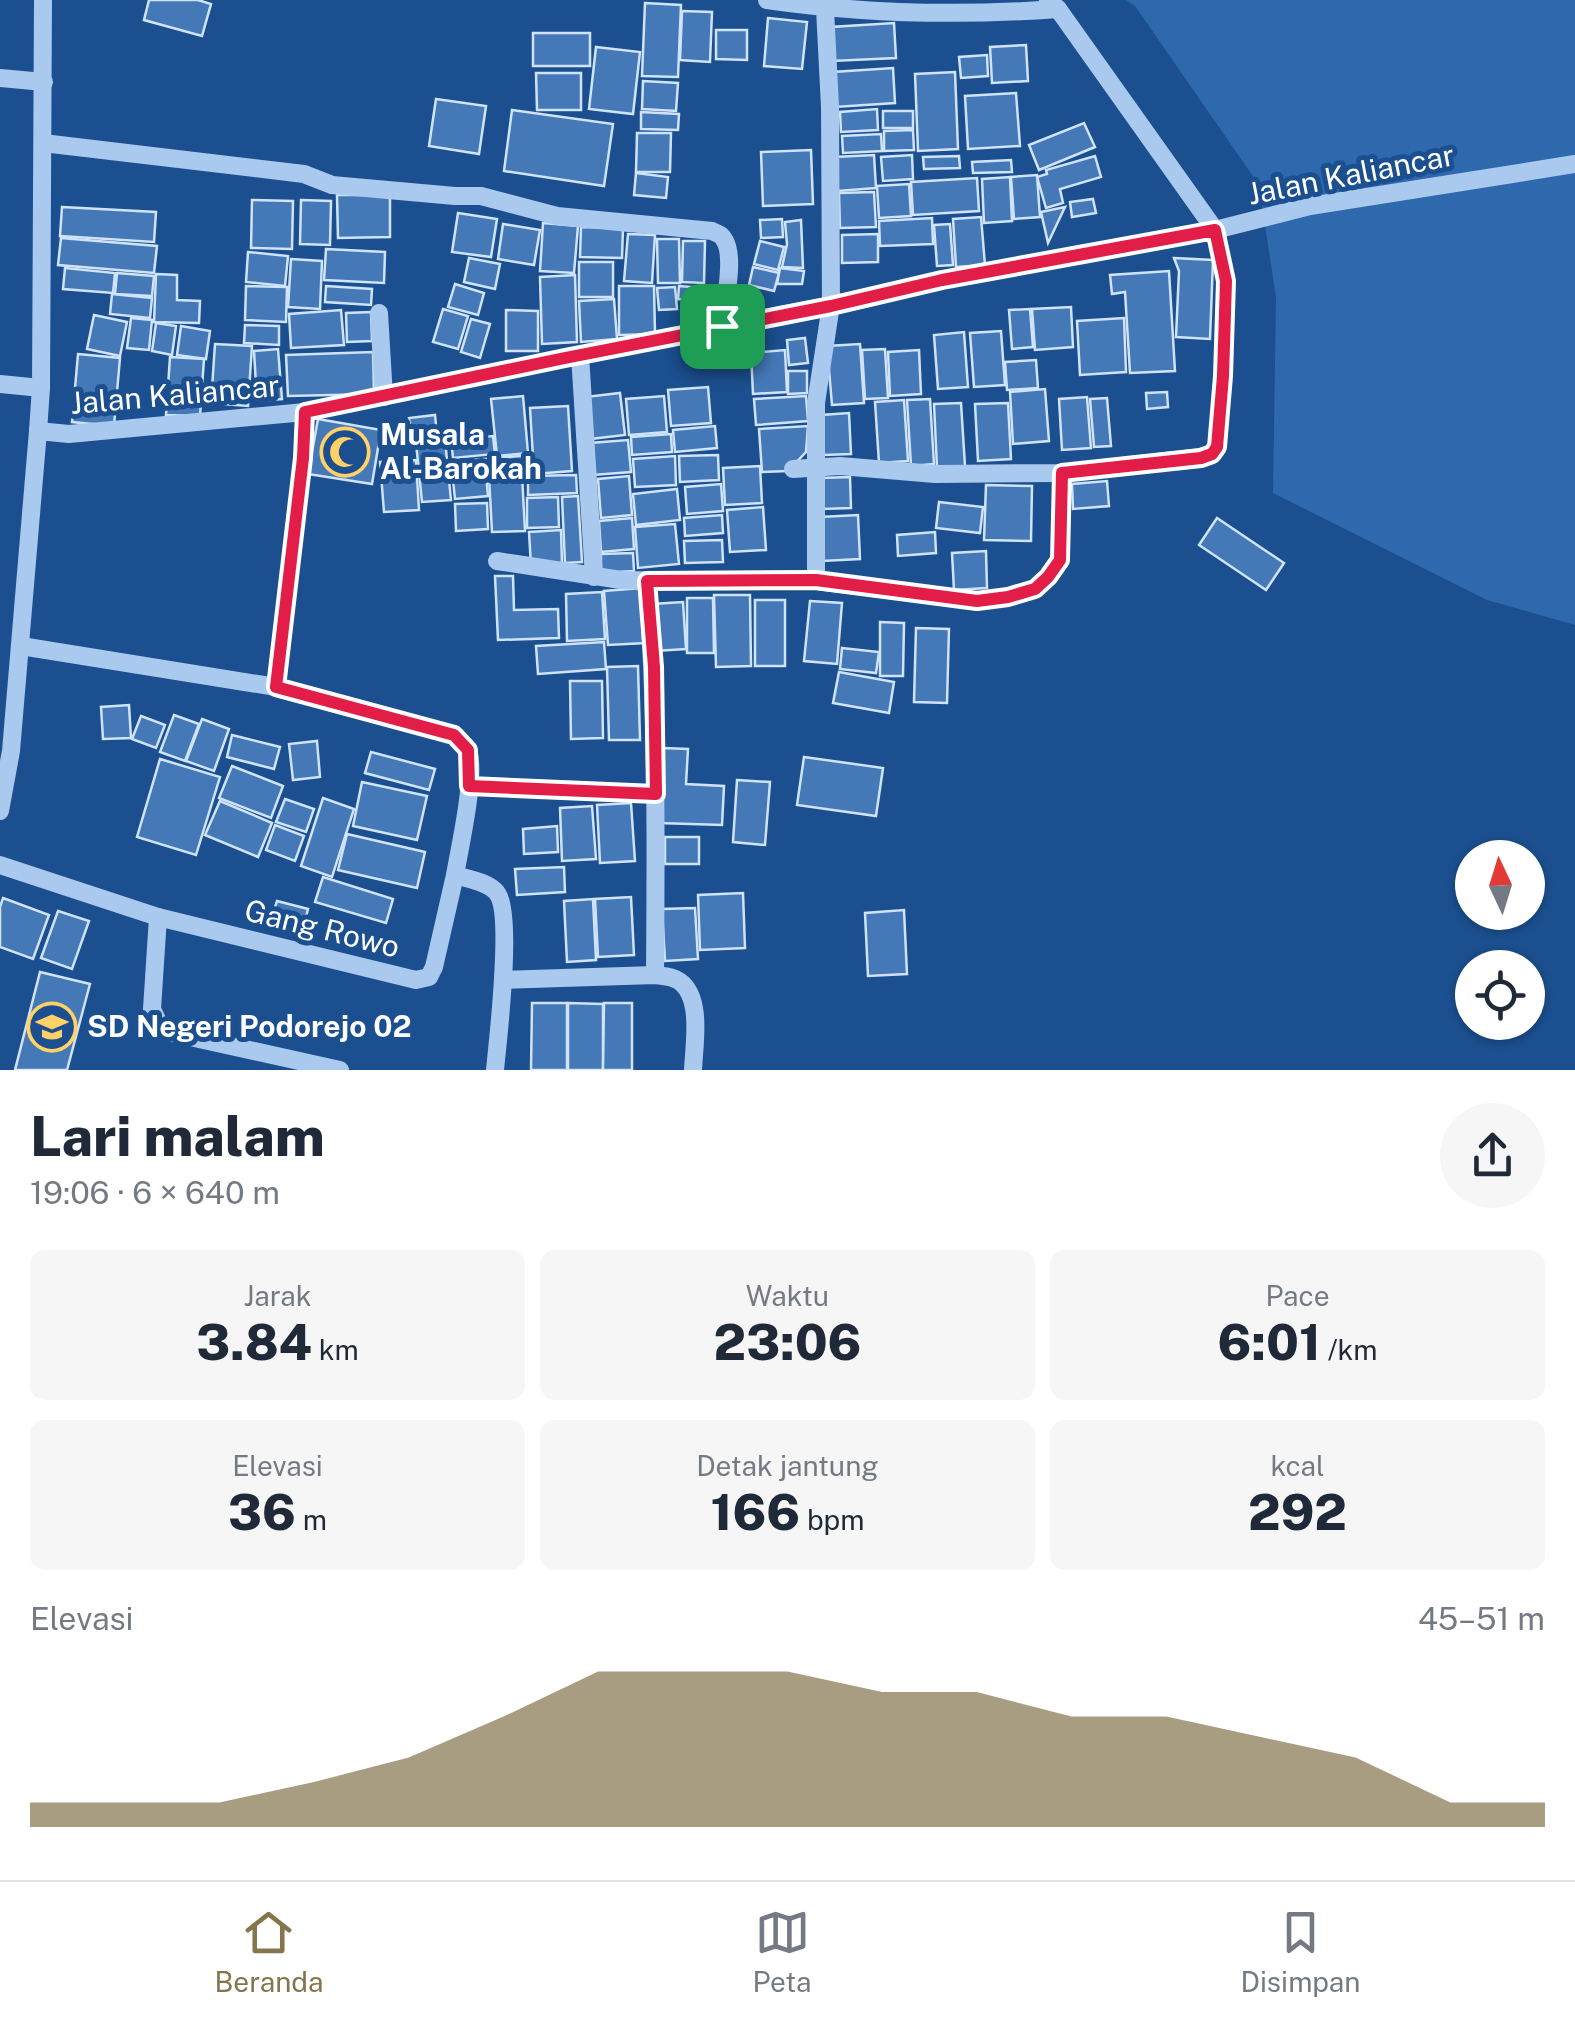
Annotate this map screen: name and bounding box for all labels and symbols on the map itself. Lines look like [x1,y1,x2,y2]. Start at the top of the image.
street label: Jalan Kaliancar [1244,136,1457,212]
pin [680,284,765,369]
street label: Jalan Kaliancar [69,367,281,421]
place label: Musala Al-Barokah [380,416,542,486]
mosque icon: Musala Al-Barokah [319,426,371,478]
north arrow [1455,840,1545,930]
street label: Gang Rowo [241,891,403,965]
school or university icon: SD Negeri Podorejo 02 [26,1001,78,1053]
place label: SD Negeri Podorejo 02 [87,1008,412,1044]

